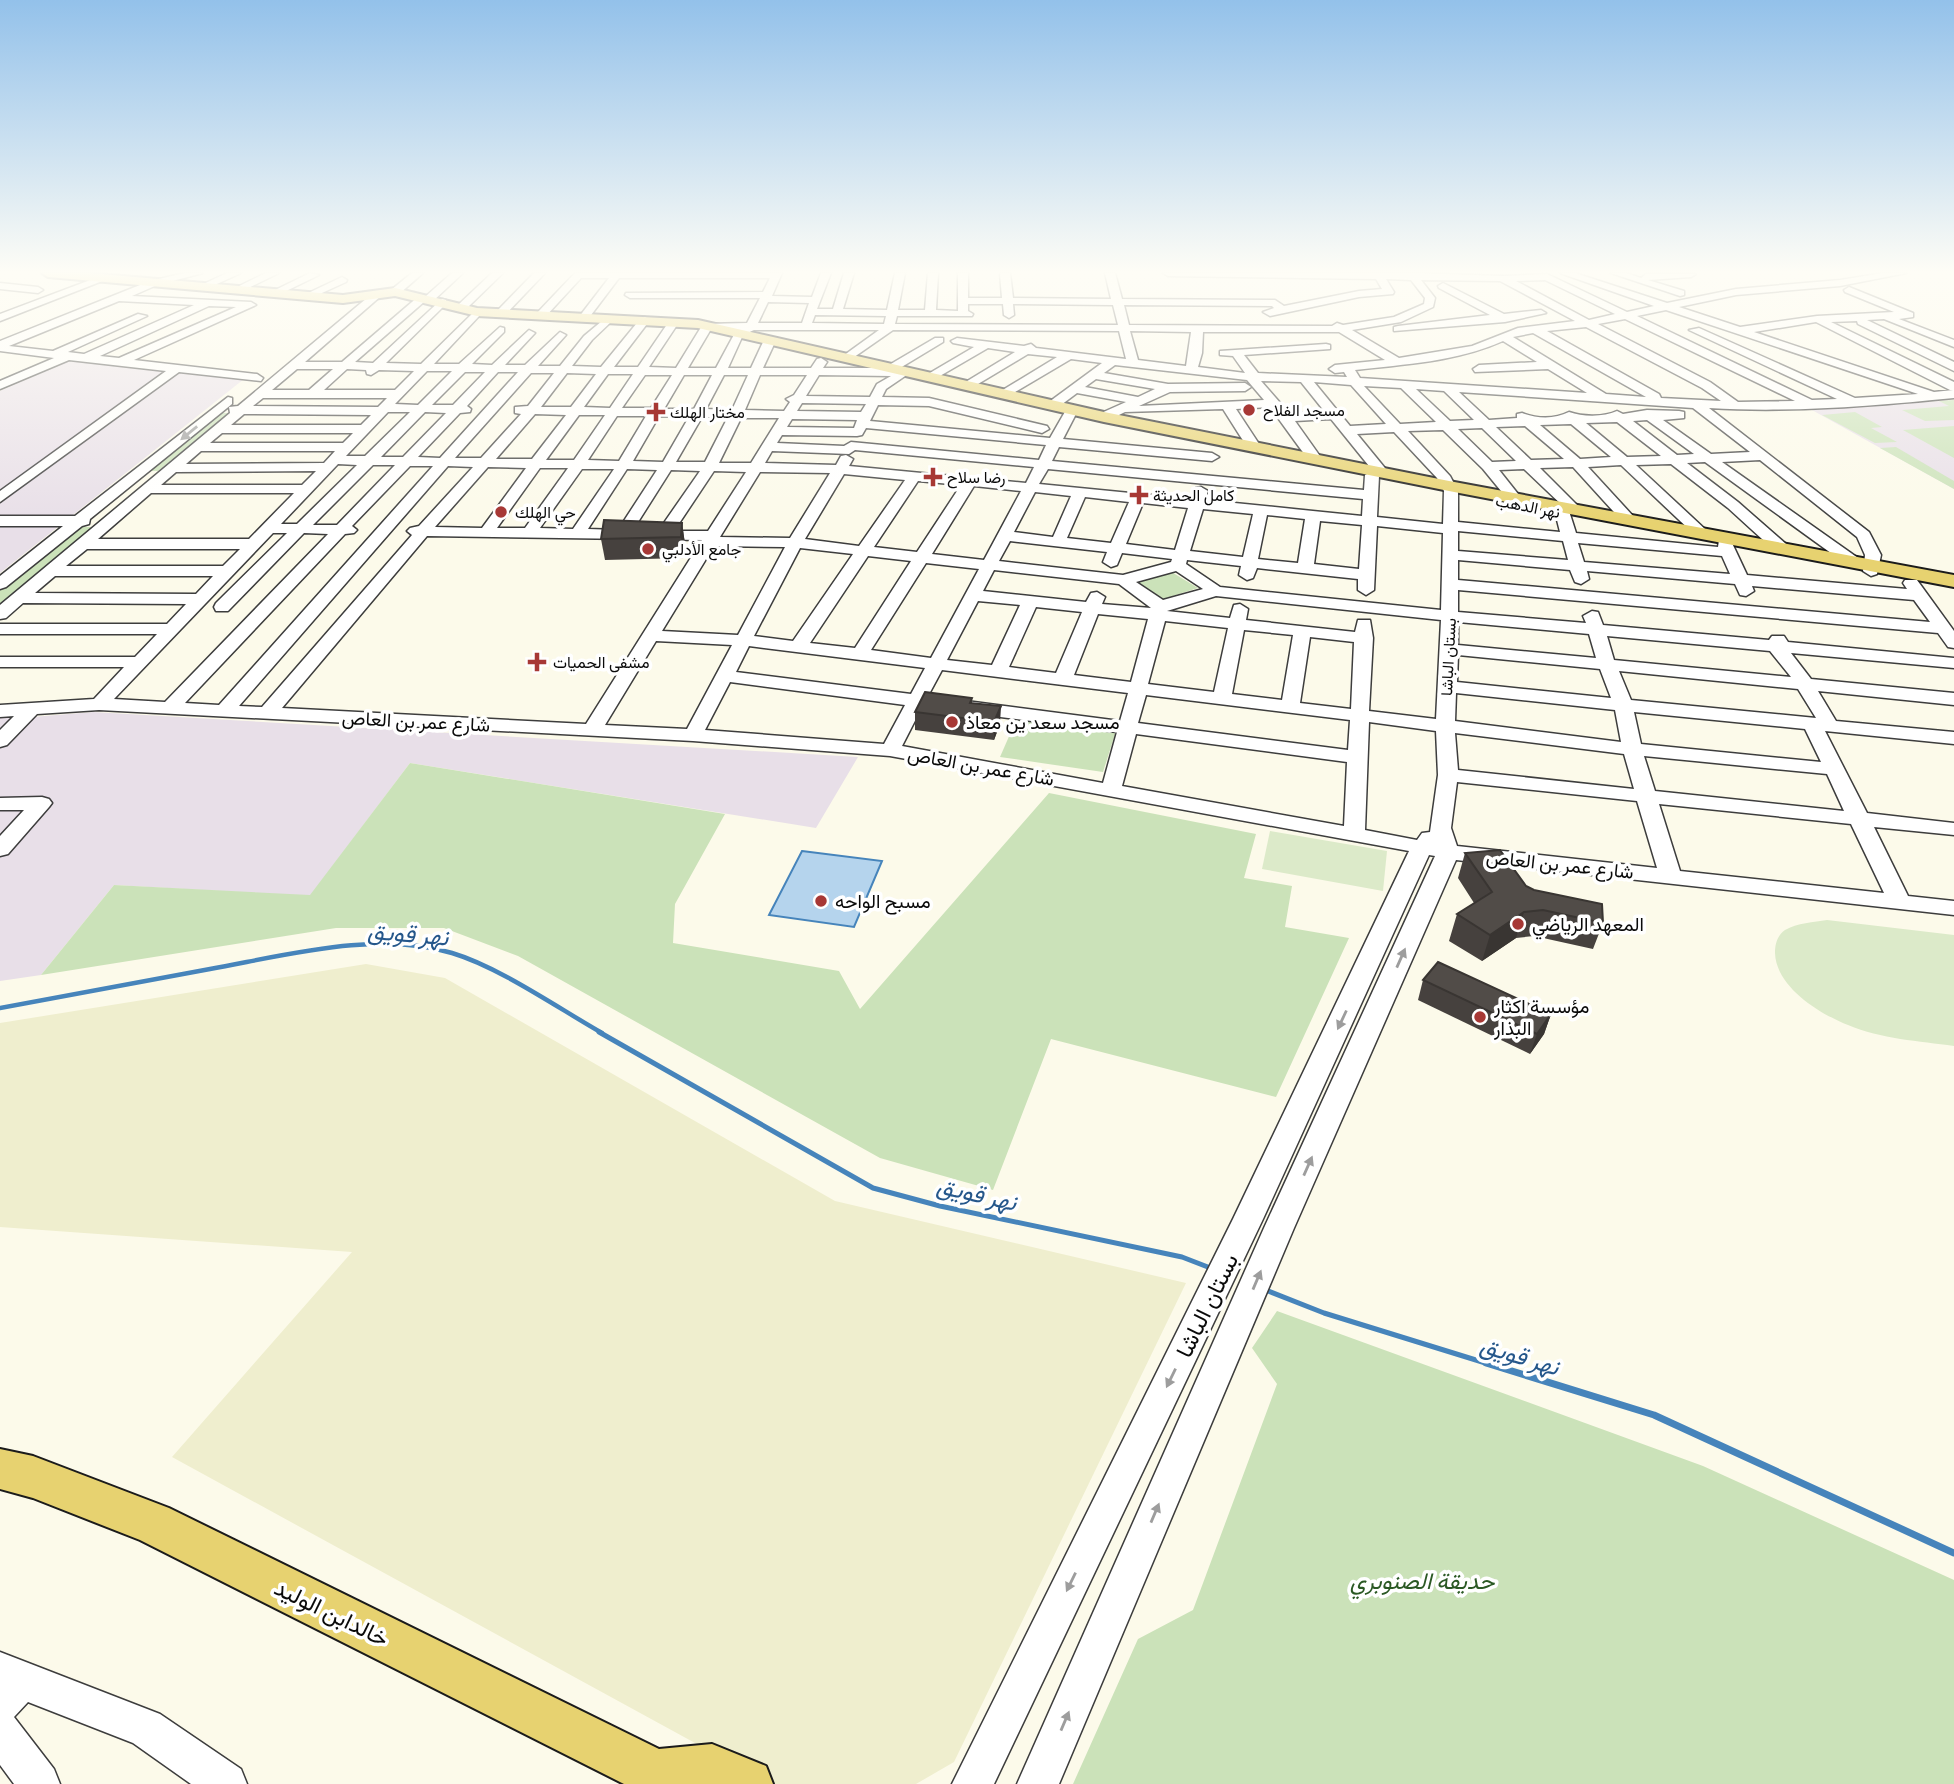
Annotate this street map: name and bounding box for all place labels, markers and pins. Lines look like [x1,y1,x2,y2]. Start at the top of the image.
place label: مسجد الفلاح [1263,400,1345,422]
place label: مختار الهلك [670,402,745,423]
marker: مسجد الفلاح [1241,402,1257,418]
marker: مختار الهلك [648,404,664,420]
place label: رضا سلاح [947,467,1005,489]
marker: رضا سلاح [925,469,941,485]
place label: كامل الحديثة [1153,485,1234,506]
marker: كامل الحديثة [1131,487,1147,503]
place label: حي الهلك [515,502,576,526]
marker: حي الهلك [493,504,509,520]
place label: جامع الأدلبي [662,539,742,563]
marker: جامع الأدلبي [640,541,656,557]
marker: مشفى الحميات [527,652,547,672]
place label: مشفى الحميات [553,652,649,673]
place label: مسجد سعد ين معاذ [966,710,1120,734]
marker: مسجد سعد ين معاذ [944,714,960,730]
place label: مسبح الواحه [835,889,931,915]
marker: مسبح الواحه [813,893,829,909]
place label: المعهد الرياضي [1532,912,1644,940]
marker: المعهد الرياضي [1510,916,1526,932]
place label: مؤسسة اكثار البذار [1493,994,1589,1040]
marker: مؤسسة اكثار البذار [1472,1009,1488,1025]

